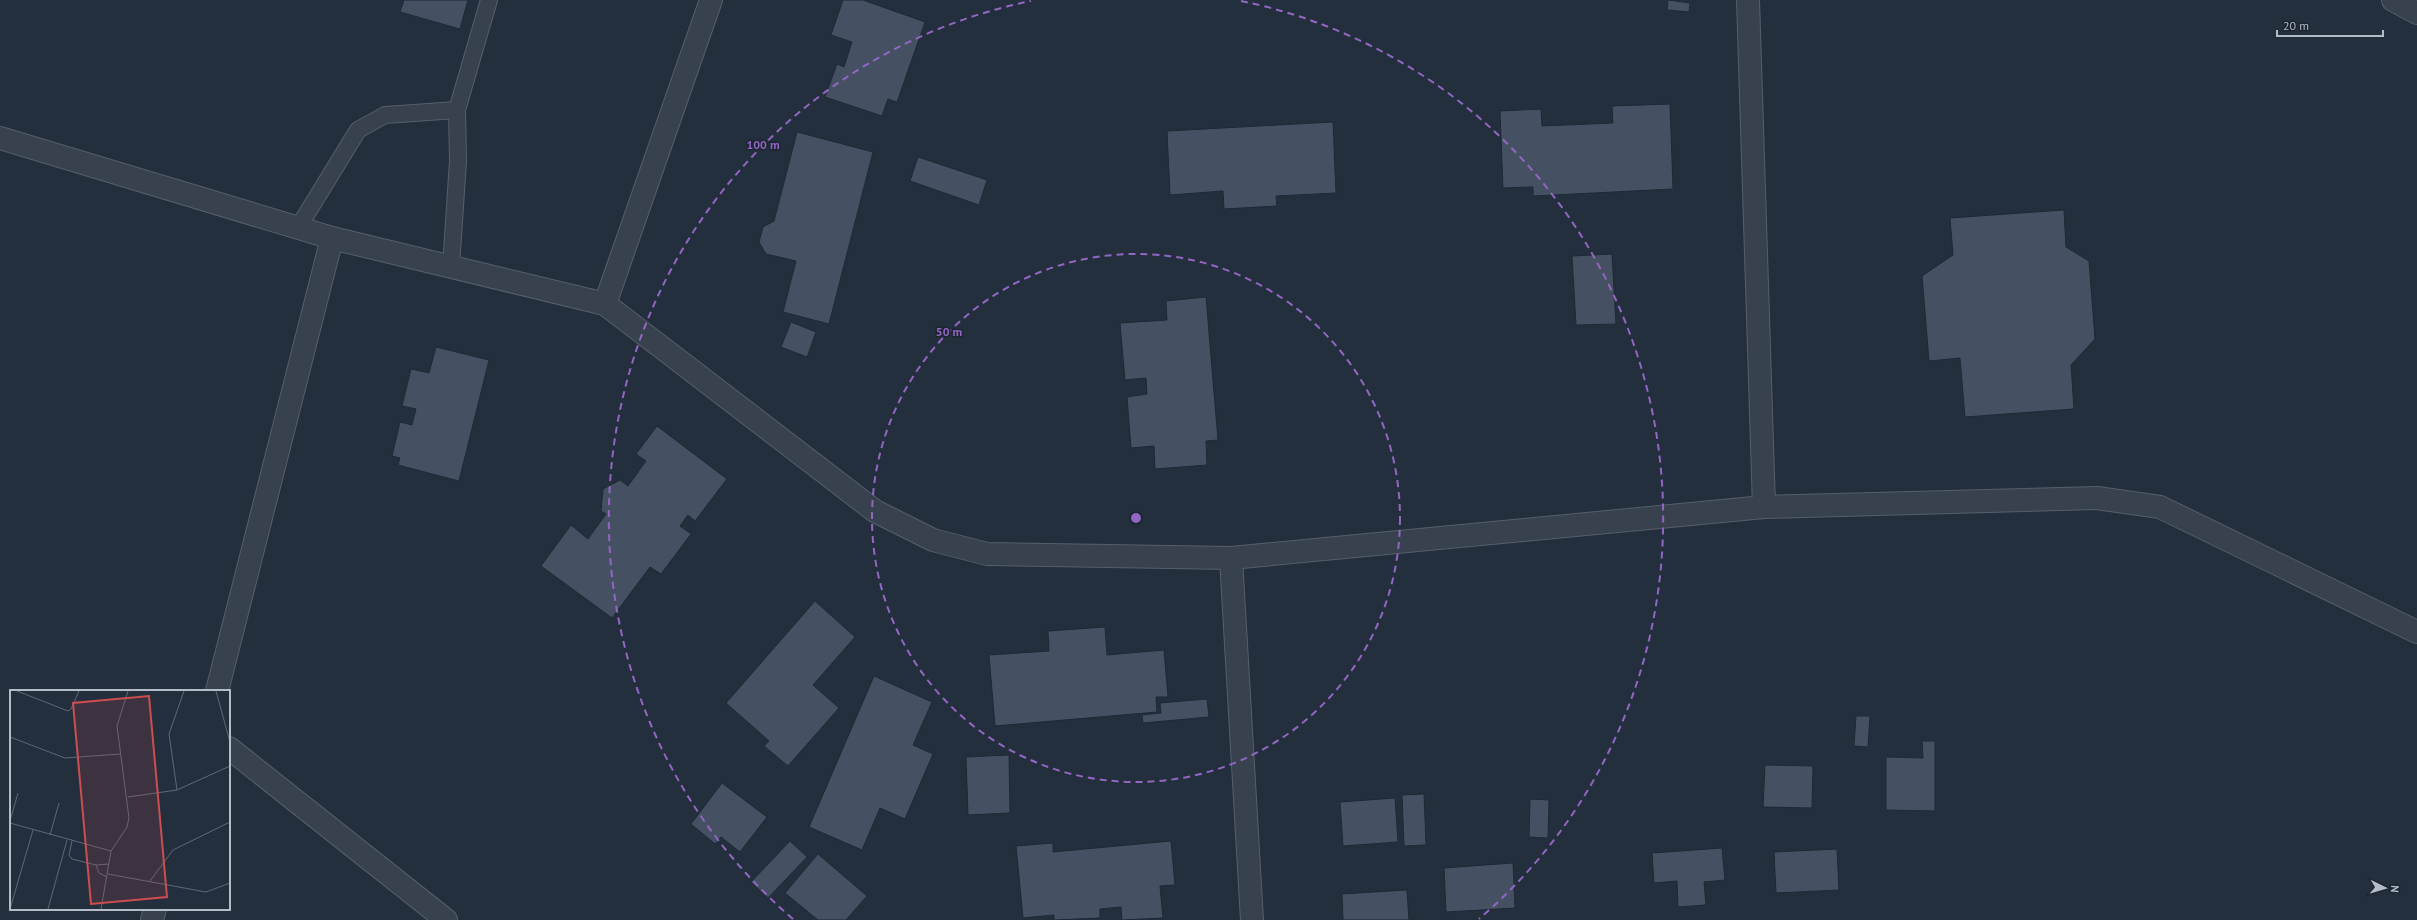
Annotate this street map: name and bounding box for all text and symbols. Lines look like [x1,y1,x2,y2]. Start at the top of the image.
scale bar [2277,12,2383,38]
text: 20 m [2283,18,2309,33]
text: 100 m [746,137,780,152]
text: 50 m [936,324,962,339]
centre of rings [1129,511,1143,525]
inset map [10,690,230,910]
north arrow [2365,868,2405,908]
text: N [2388,885,2402,893]

